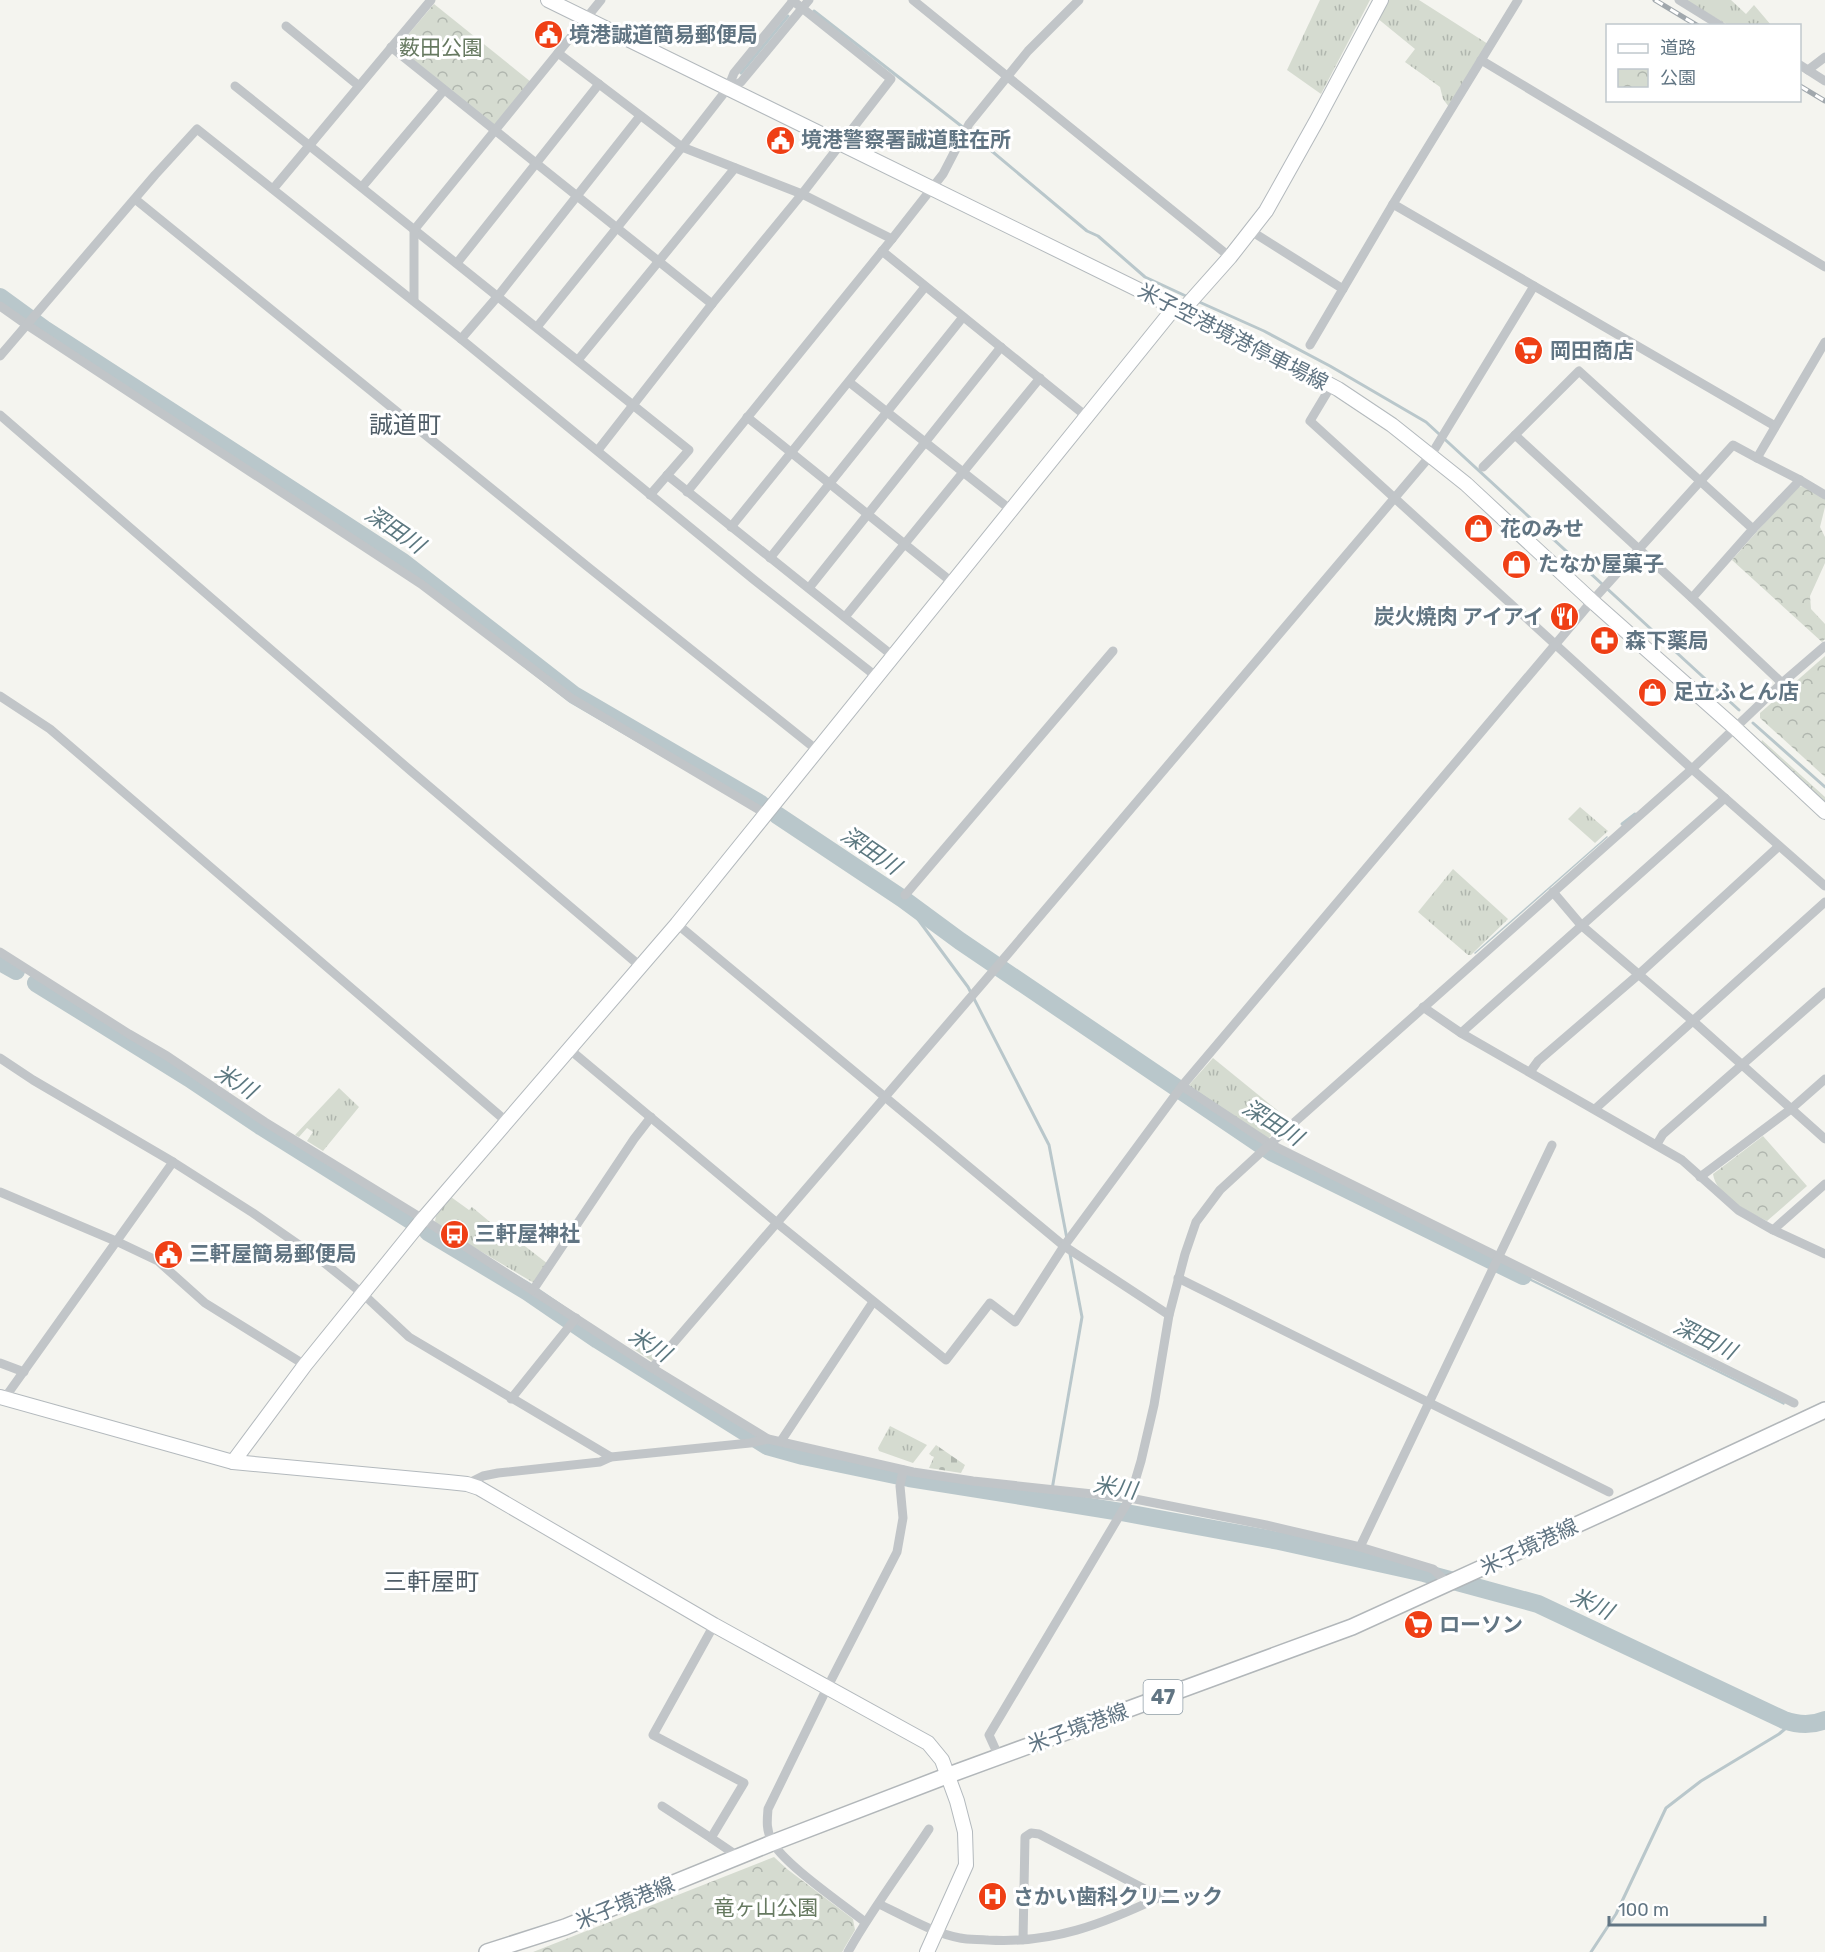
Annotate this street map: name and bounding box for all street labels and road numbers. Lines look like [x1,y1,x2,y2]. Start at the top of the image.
street label: 米子空港境港停車場線 [1134,278,1332,395]
street label: 米子境港線 [1476,1513,1582,1580]
road number: 47 [1144,1680,1182,1714]
street label: 米子境港線 [1024,1698,1131,1757]
street label: 米子境港線 [571,1871,678,1934]

